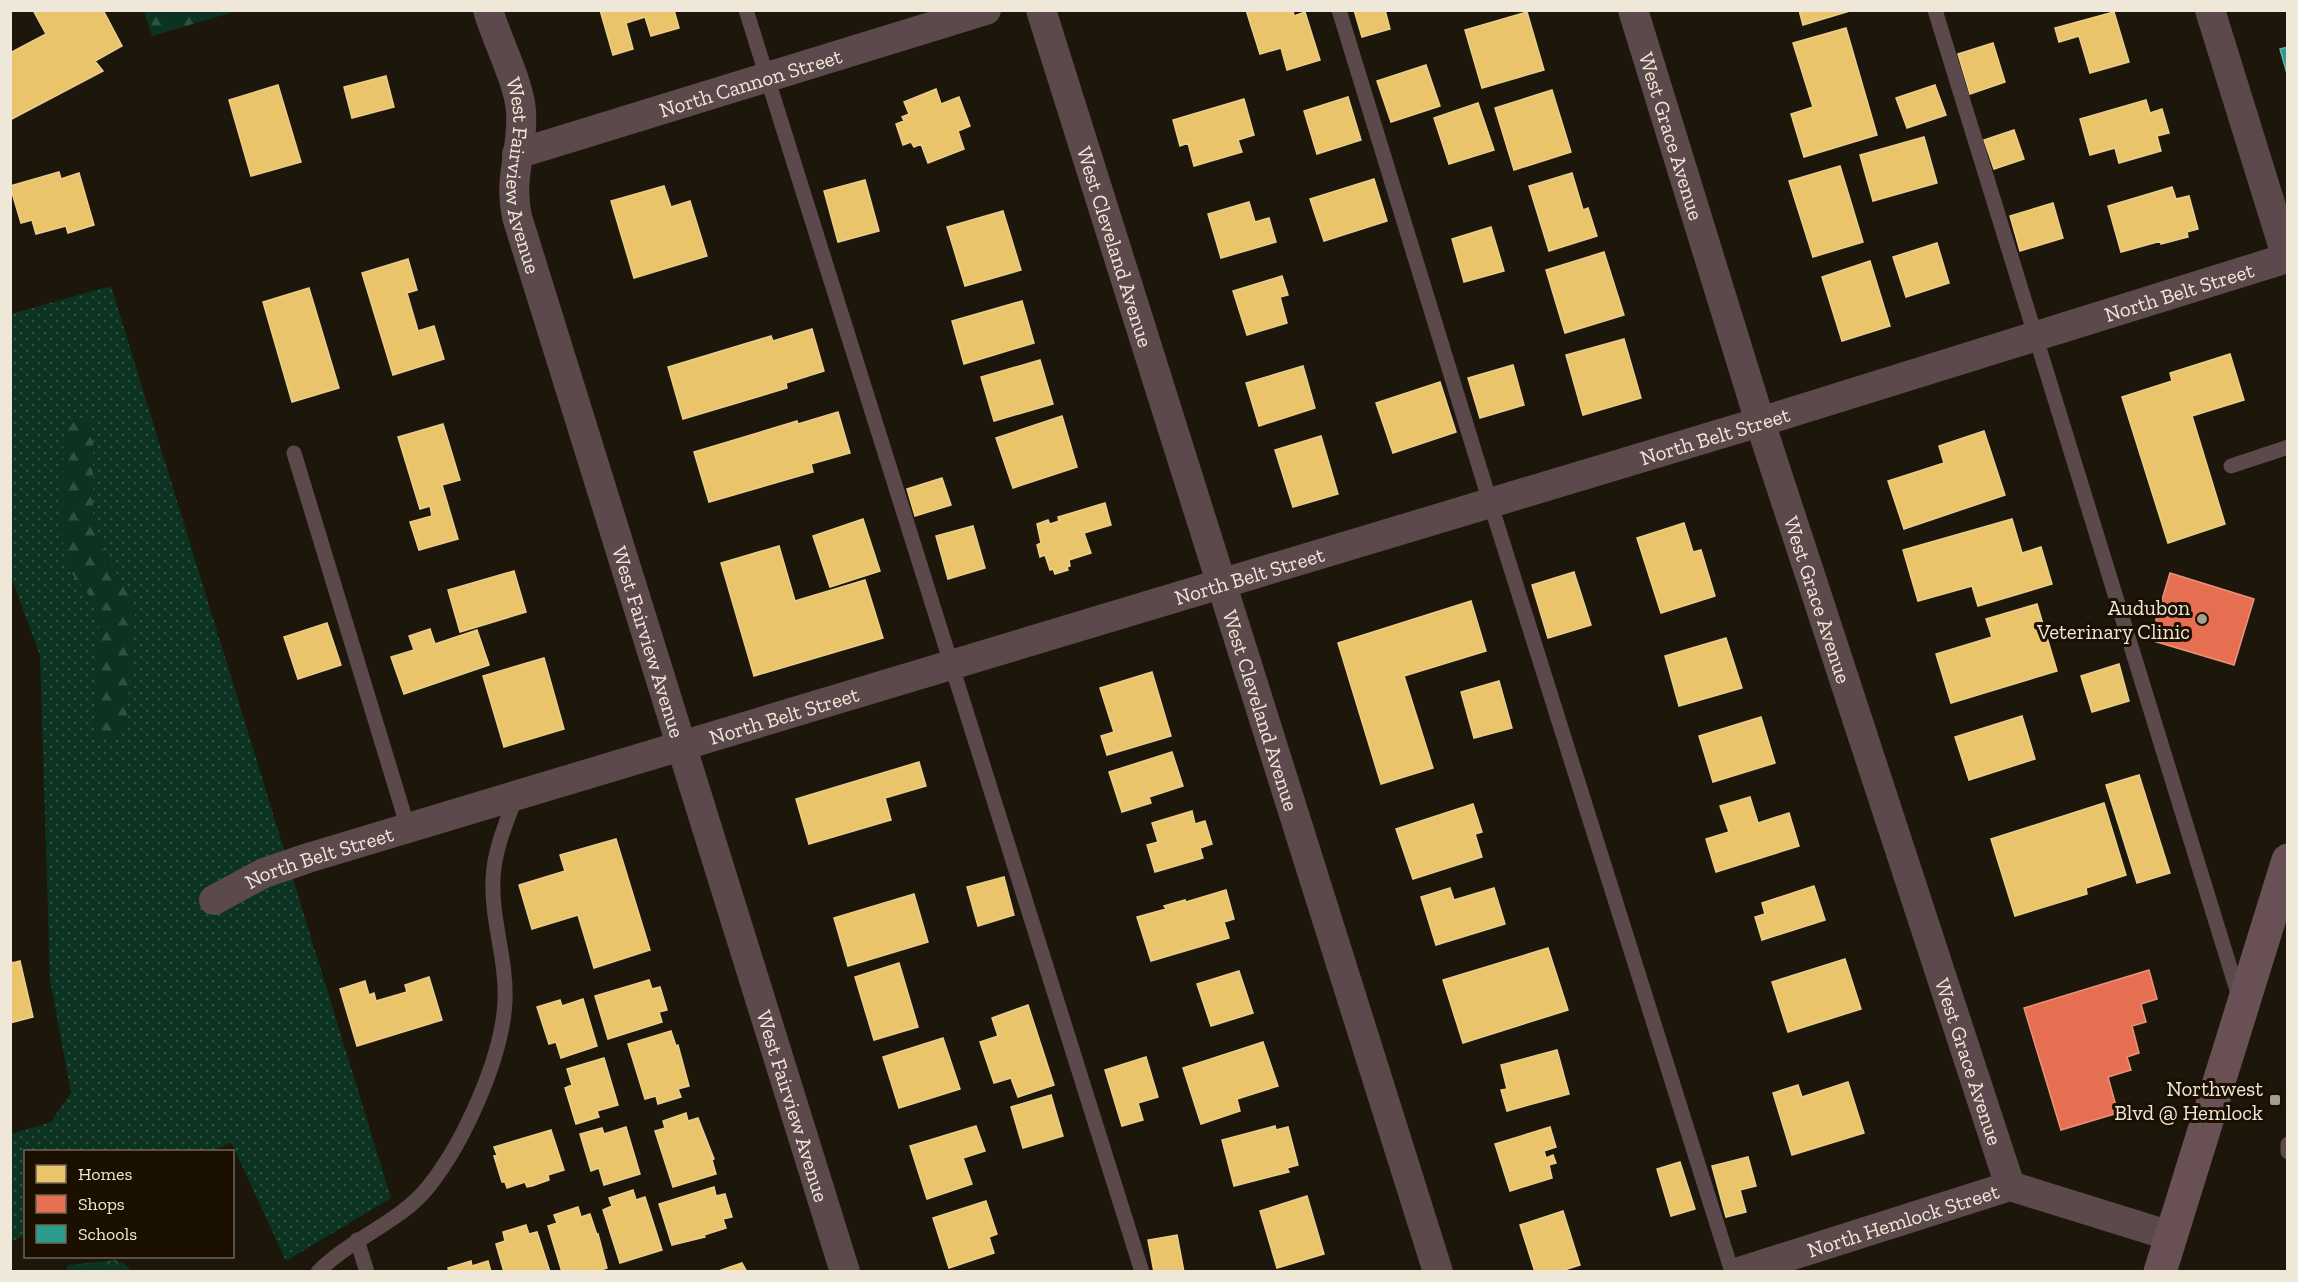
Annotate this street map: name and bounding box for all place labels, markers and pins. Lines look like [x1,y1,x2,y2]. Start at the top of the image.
place label: Audubon Veterinary Clinic [2036,595,2190,644]
marker: Audubon Veterinary Clinic [2195,612,2209,626]
place label: Northwest Blvd @ Hemlock [2114,1076,2263,1125]
marker: Northwest Blvd @ Hemlock [2268,1093,2282,1107]

